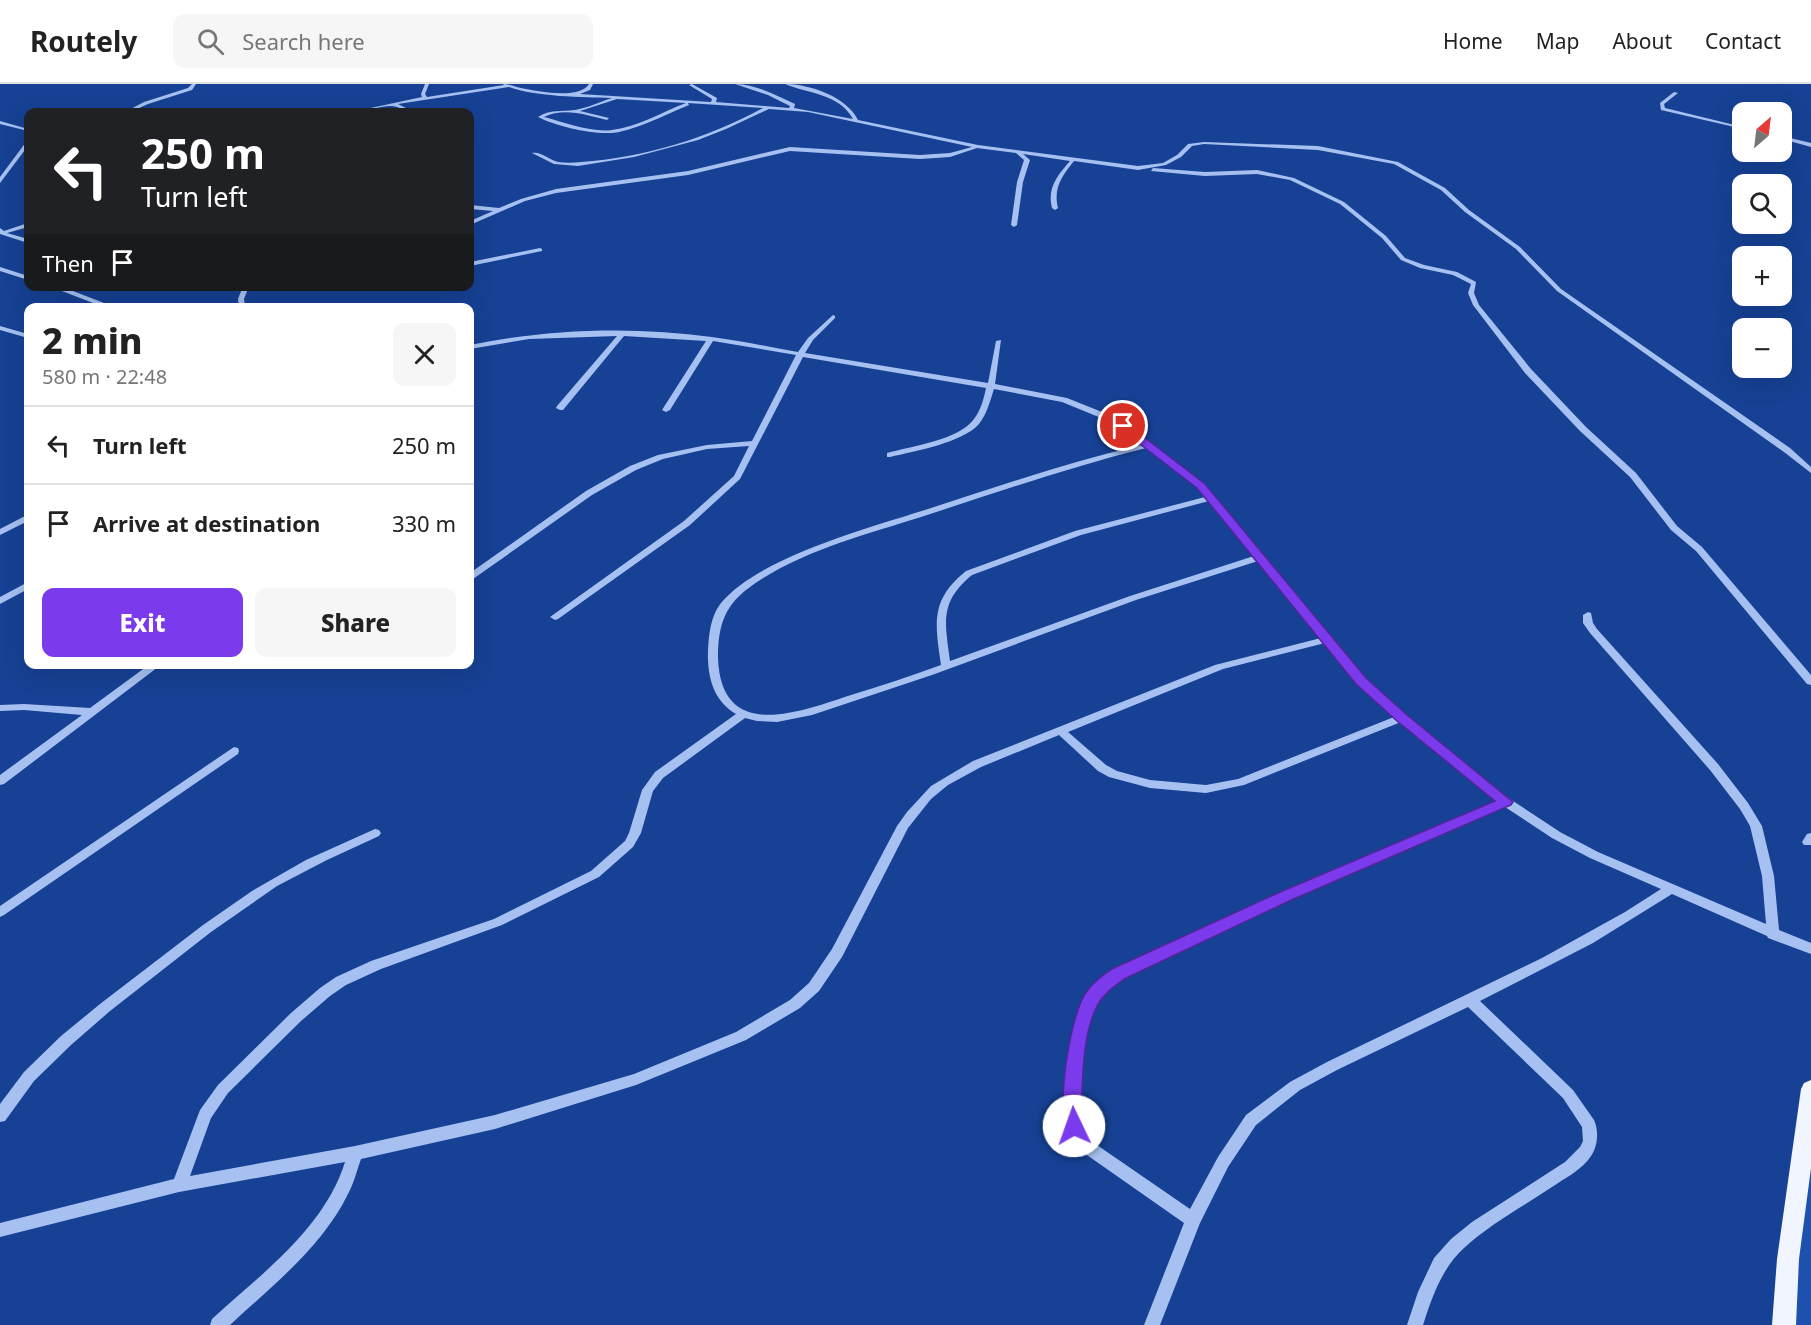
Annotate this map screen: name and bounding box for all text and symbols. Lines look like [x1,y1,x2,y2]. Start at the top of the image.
search box [173,14,593,68]
text: Routely [30,22,137,60]
icon: search [194,25,227,58]
text: Search here [242,26,365,56]
text: Home [1443,27,1503,55]
text: Map [1536,27,1579,55]
text: About [1612,27,1672,55]
text: Contact [1705,27,1781,55]
north arrow [1732,102,1792,162]
map controls [1732,102,1792,378]
text: 250 m [141,124,265,181]
icon: left [42,132,120,210]
button: search [1732,174,1792,234]
text: Turn left [141,178,247,215]
icon: arrive [106,246,139,279]
button: + [1732,246,1792,306]
text: Then [42,248,94,278]
text: 2 min [42,316,143,365]
button: − [1732,318,1792,378]
button: close [393,323,456,386]
text: 580 m · 22:48 [42,363,167,390]
pin [1097,400,1148,451]
icon: arrive [1106,409,1139,442]
icon: left [42,429,75,462]
text: Turn left [93,430,187,460]
text: 250 m [392,430,456,460]
icon: arrive [42,507,75,540]
text: Arrive at destination [93,508,320,538]
text: 330 m [392,508,456,538]
button: Exit [42,588,243,657]
button: Share [255,588,456,657]
position arrow [1042,1094,1106,1158]

